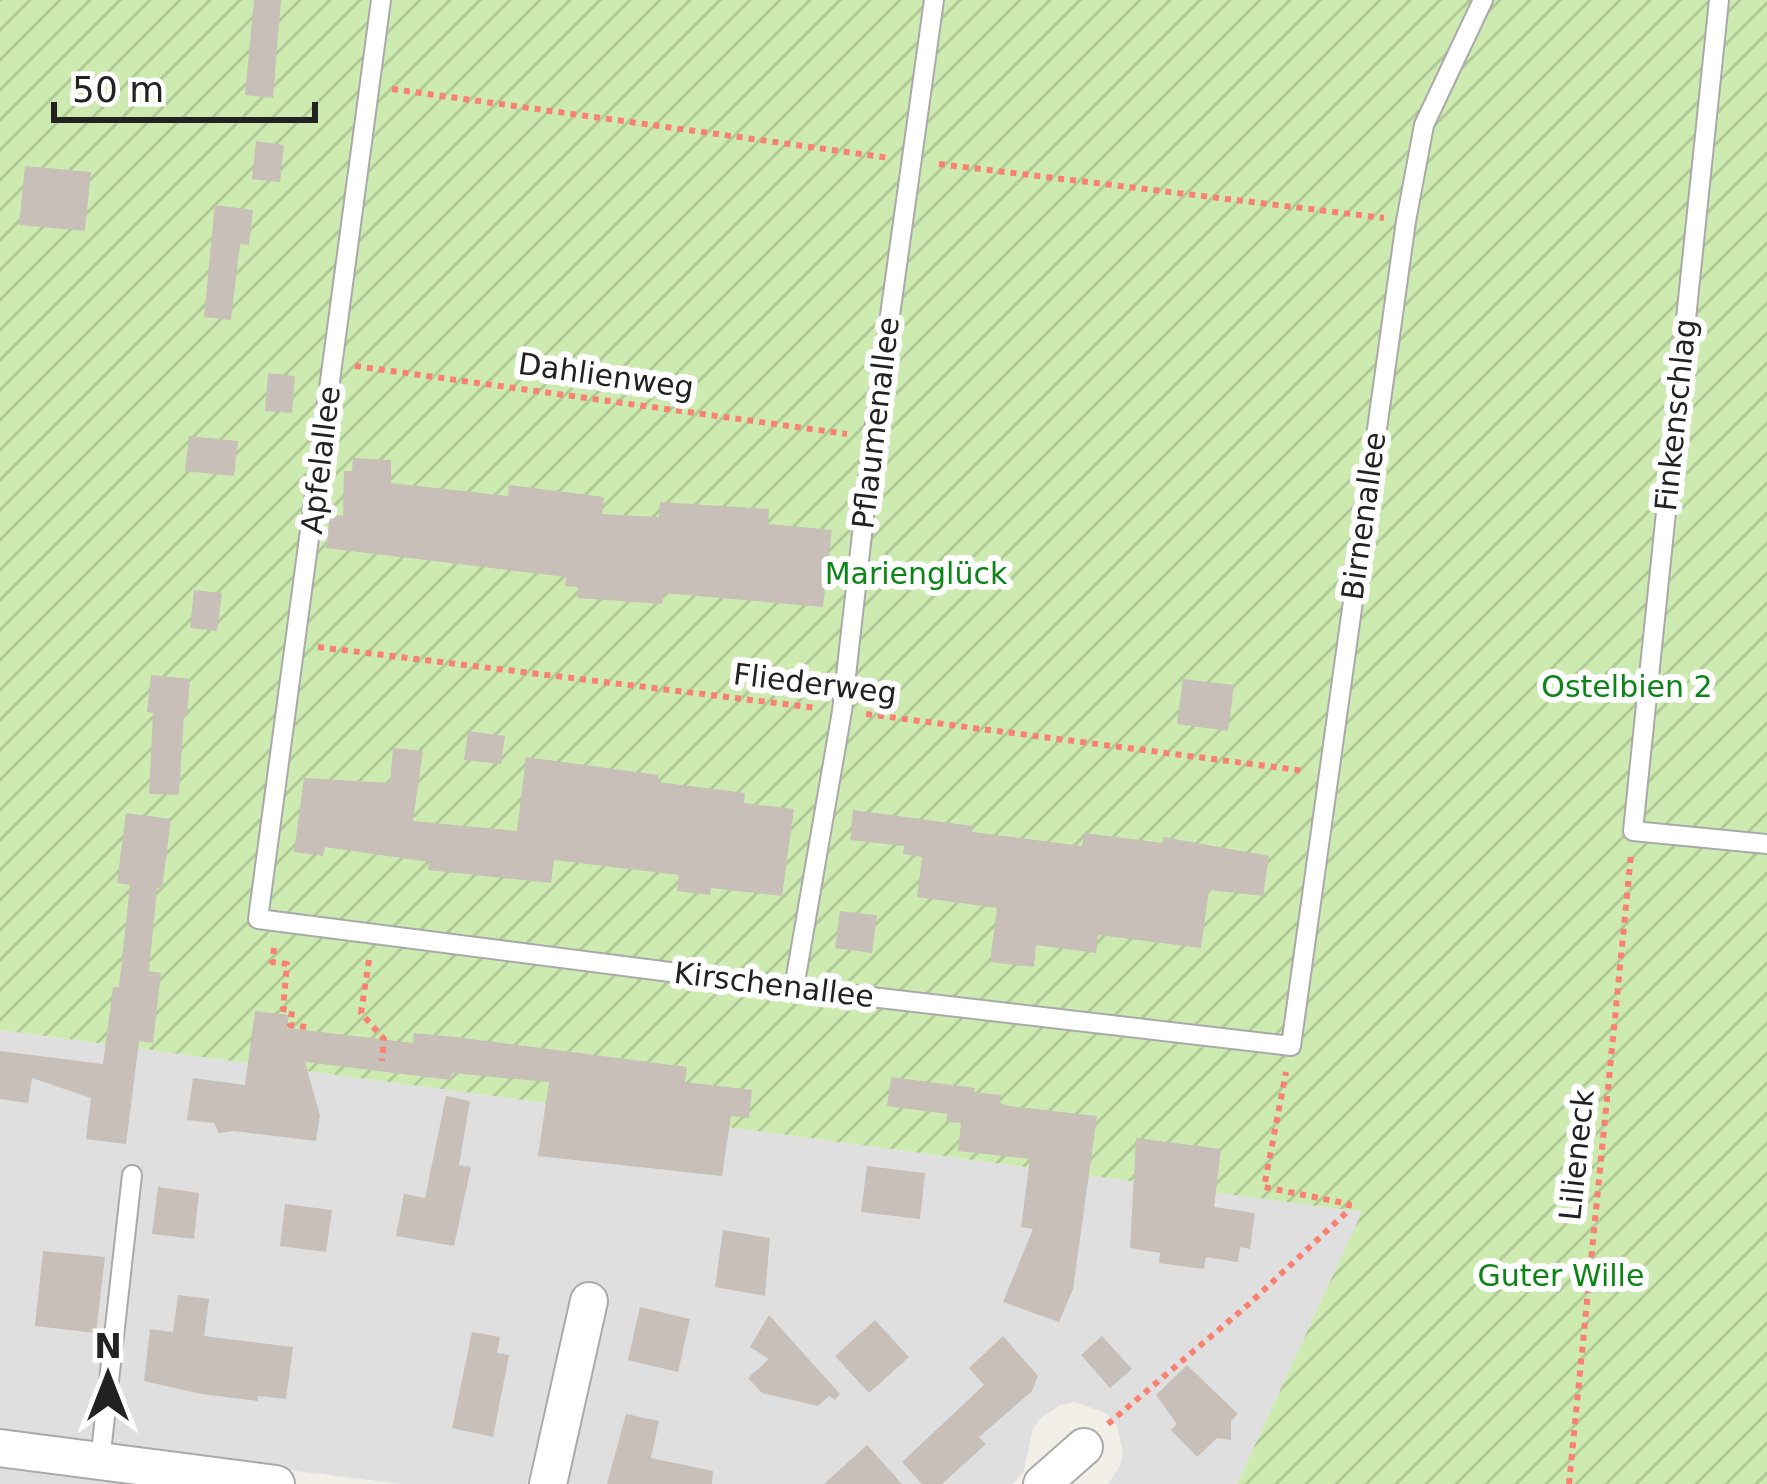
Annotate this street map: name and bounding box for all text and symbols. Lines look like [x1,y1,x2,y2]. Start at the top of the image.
scale bar [54,48,315,122]
text: 50 m [72,69,164,110]
street label: Pflaumenallee [845,315,906,531]
street label: Finkenschlag [1648,317,1703,513]
street label: Dahlienweg [516,346,696,405]
street label: Apfelallee [294,384,347,536]
street label: Birnenallee [1334,430,1393,602]
park label: Marienglück [825,556,1008,591]
street label: Fliederweg [731,656,899,711]
park label: Ostelbien 2 [1541,669,1713,704]
street label: Kirschenallee [672,955,876,1014]
street label: Lilieneck [1552,1087,1601,1222]
park label: Guter Wille [1478,1258,1644,1293]
north arrow [48,1316,168,1436]
text: N [94,1327,122,1366]

